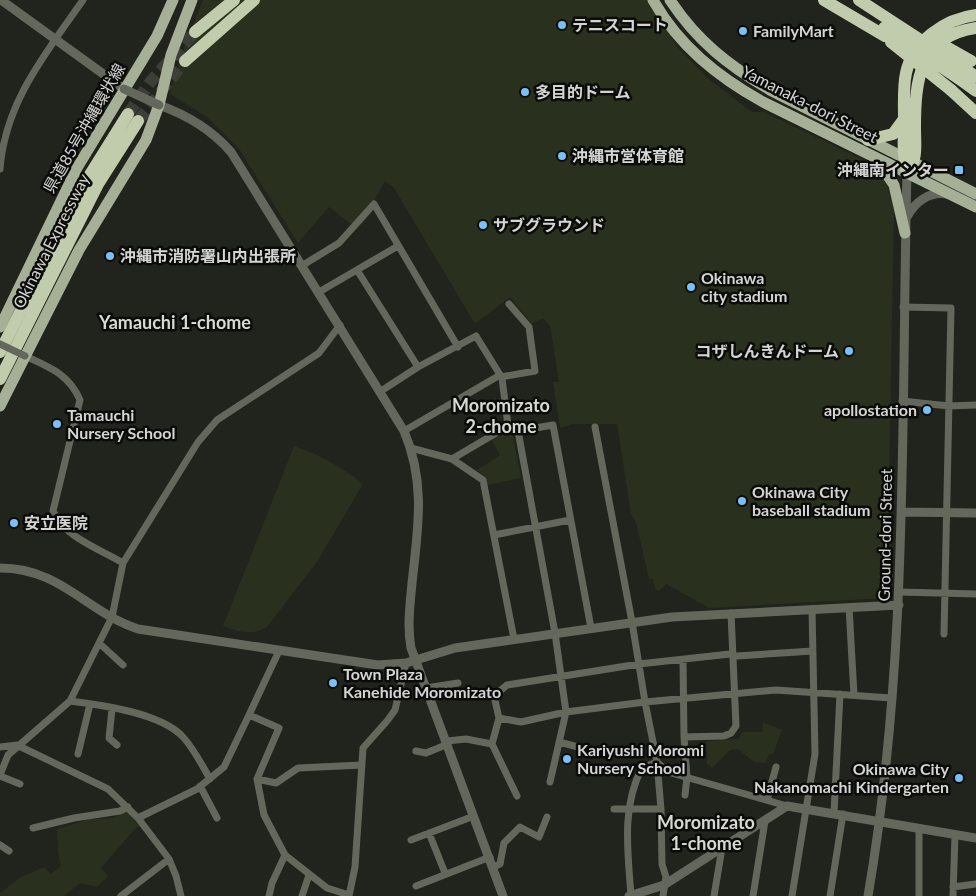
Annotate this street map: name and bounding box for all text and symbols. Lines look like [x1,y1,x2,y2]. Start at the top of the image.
place label: テニスコート [572,15,668,34]
marker: テニスコート [556,19,568,31]
place label: FamilyMart [753,21,834,40]
marker: FamilyMart [737,25,749,37]
street label: 県道85号沖縄環状線 [39,60,128,196]
street label: Yamanaka-dori Street [739,61,882,146]
place label: 多目的ドーム [535,82,631,101]
marker: 多目的ドーム [519,86,531,98]
place label: 沖縄市営体育館 [572,146,684,165]
marker: 沖縄市営体育館 [556,150,568,162]
place label: 沖縄南インター [837,160,949,179]
marker: 沖縄南インター [953,164,965,176]
street label: Okinawa Expressway [8,170,93,311]
place label: サブグラウンド [493,215,605,234]
marker: サブグラウンド [477,219,489,231]
place label: 沖縄市消防署山内出張所 [120,246,296,265]
marker: 沖縄市消防署山内出張所 [104,250,116,262]
place label: Okinawa city stadium [701,268,787,305]
marker: Okinawa city stadium [685,281,697,293]
district label: Yamauchi 1-chome [98,311,251,333]
place label: コザしんきんドーム [695,341,839,360]
marker: コザしんきんドーム [843,345,855,357]
district label: Moromizato 2-chome [452,394,550,437]
place label: apollostation [824,400,917,419]
marker: apollostation [921,404,933,416]
place label: Tamauchi Nursery School [67,405,175,442]
marker: Tamauchi Nursery School [51,418,63,430]
street label: Ground-dori Street [874,468,895,602]
place label: Okinawa City baseball stadium [752,482,871,519]
marker: Okinawa City baseball stadium [736,495,748,507]
place label: 安立医院 [24,513,88,532]
marker: 安立医院 [8,517,20,529]
place label: Town Plaza Kanehide Moromizato [343,664,501,701]
marker: Town Plaza Kanehide Moromizato [327,677,339,689]
place label: Kariyushi Moromi Nursery School [577,740,704,777]
marker: Kariyushi Moromi Nursery School [561,753,573,765]
place label: Okinawa City Nakanomachi Kindergarten [754,759,950,796]
marker: Okinawa City Nakanomachi Kindergarten [953,772,965,784]
district label: Moromizato 1-chome [657,811,755,854]

